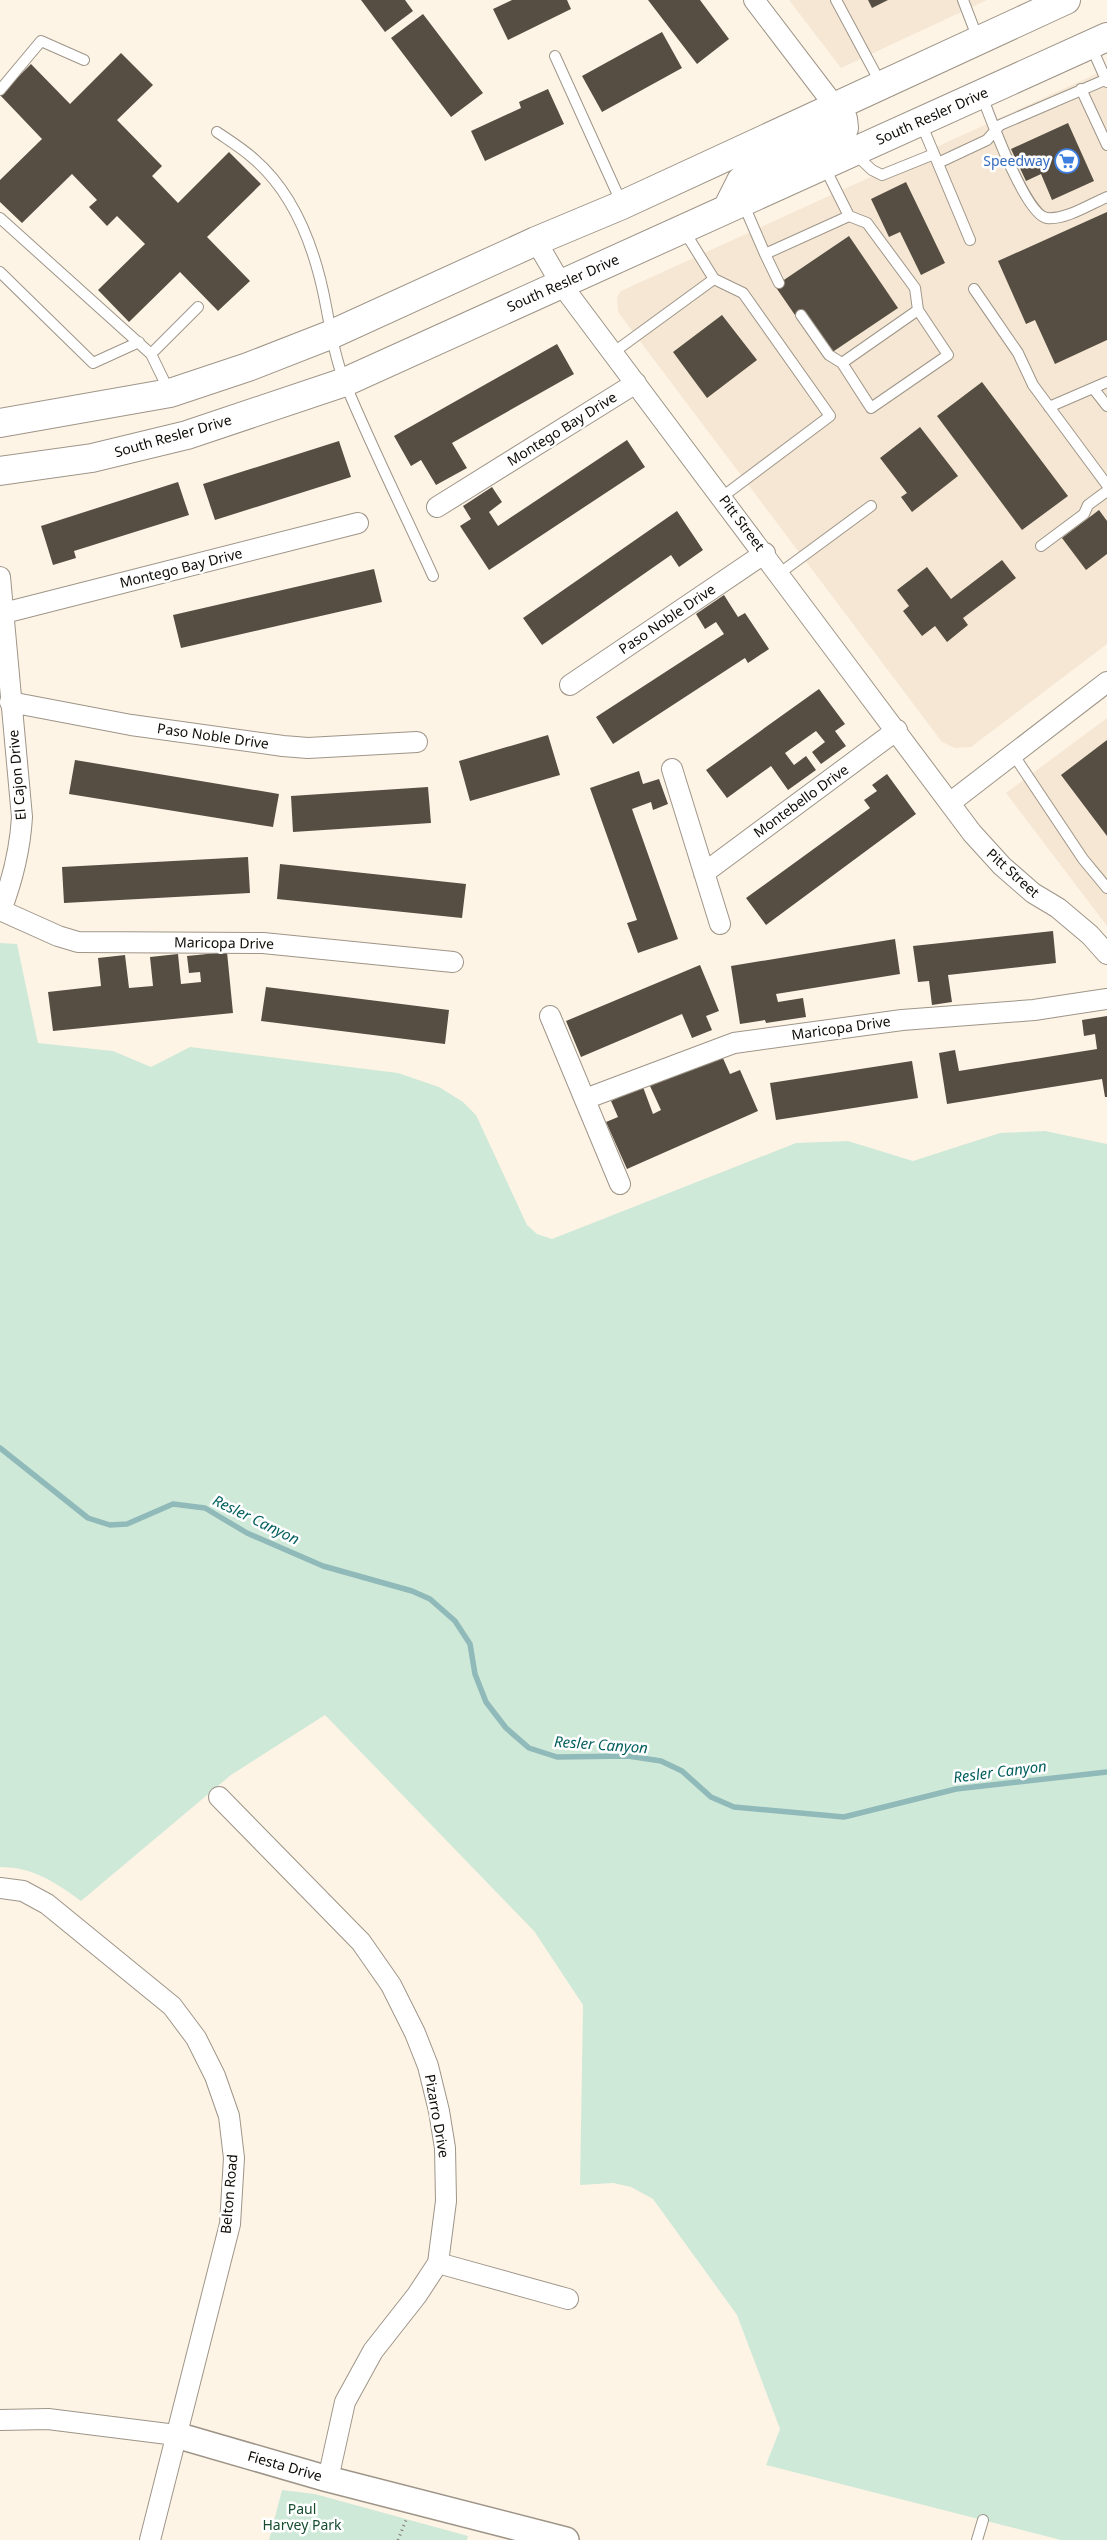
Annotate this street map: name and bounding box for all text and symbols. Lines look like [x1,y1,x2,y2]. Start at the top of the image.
street label: South Resler Drive [873,82,991,149]
supermarket icon: Speedway [1054,148,1080,174]
place label: Speedway [983,151,1051,170]
street label: South Resler Drive [504,249,622,316]
street label: Montego Bay Drive [503,387,620,470]
street label: South Resler Drive [112,410,234,461]
street label: Pitt Street [715,491,770,554]
street label: Montego Bay Drive [118,543,244,592]
street label: Paso Noble Drive [615,579,719,658]
street label: Paso Noble Drive [156,718,270,753]
street label: El Cajon Drive [3,729,30,821]
street label: Montebello Drive [749,760,852,842]
street label: Pitt Street [983,844,1044,901]
street label: Maricopa Drive [174,932,274,953]
street label: Maricopa Drive [790,1011,892,1044]
water label: Resler Canyon [210,1490,303,1549]
water label: Resler Canyon [554,1731,649,1757]
water label: Resler Canyon [952,1755,1048,1787]
street label: Pizarro Drive [421,2073,454,2159]
street label: Belton Road [216,2153,241,2235]
street label: Fiesta Drive [246,2446,325,2485]
park label: Paul Harvey Park [262,2499,342,2534]

